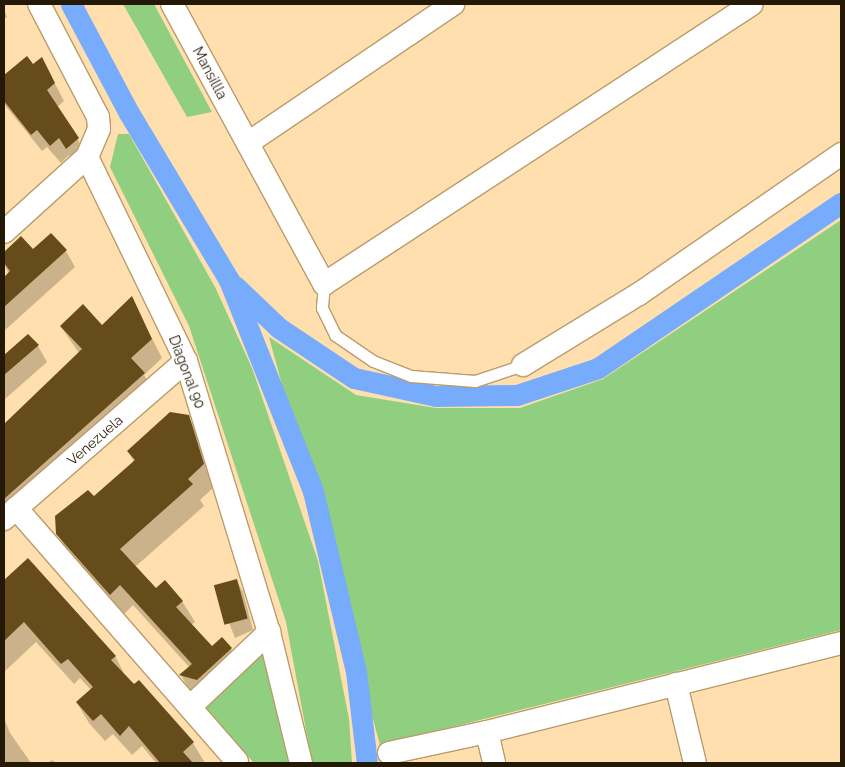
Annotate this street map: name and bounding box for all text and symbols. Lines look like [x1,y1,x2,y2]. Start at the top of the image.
street label: Mansillla [189,44,231,102]
street label: Diagonal 90 [165,333,209,411]
street label: Venezuela [64,411,126,469]

